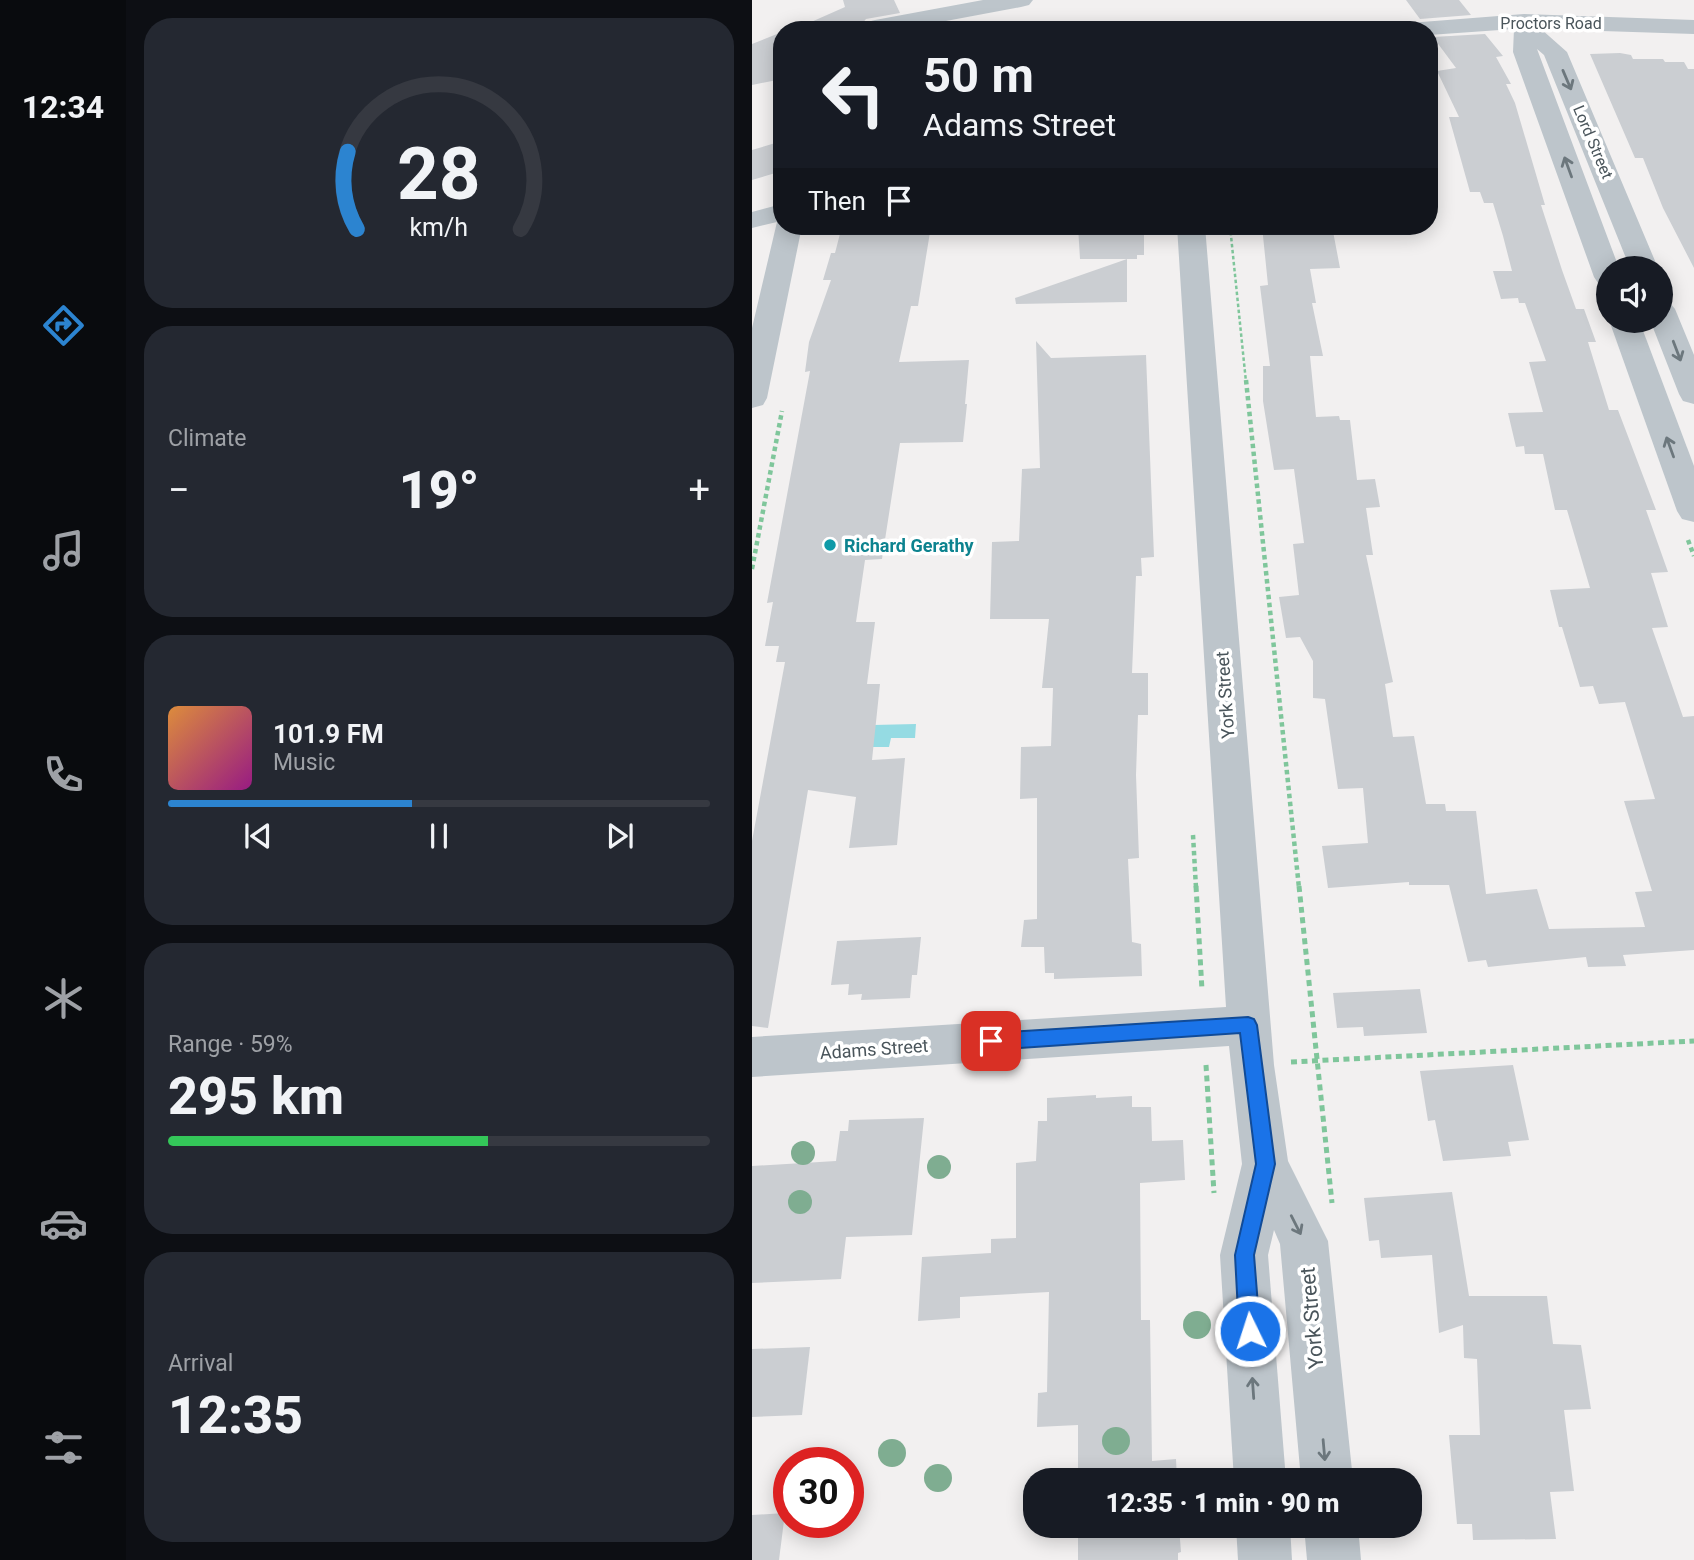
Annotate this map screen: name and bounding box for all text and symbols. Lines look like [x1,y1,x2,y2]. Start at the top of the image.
street label: Proctors Road [1500,14,1602,33]
text: 50 m [923,47,1034,104]
icon: left [808,49,899,140]
one-way arrow [1561,69,1574,90]
text: 12:34 [22,88,104,126]
street label: Lord Street [1569,102,1617,182]
text: Adams Street [923,106,1116,144]
text: 28 [397,132,481,218]
one-way arrow [1560,156,1573,178]
icon: arrive [880,182,918,220]
text: Then [808,186,866,216]
text: km/h [410,213,468,242]
map controls [1596,256,1673,333]
button: sound [1596,256,1673,333]
icon: directions [39,301,88,350]
one-way arrow [1671,340,1684,362]
text: Climate [168,425,247,452]
one-way arrow [1663,436,1675,458]
text: 19° [399,460,479,521]
text: − [168,468,190,512]
text: + [688,468,710,512]
icon: music [39,526,88,575]
place label: Richard Gerathy [844,535,975,556]
marker: Richard Gerathy [822,537,838,553]
street label: York Street [1211,650,1239,739]
text: 101.9 FM [273,719,384,749]
text: Music [273,749,335,776]
icon: phone [39,750,88,799]
icon: previous [239,817,277,855]
icon: pause [420,817,458,855]
icon: next [601,817,639,855]
icon: climate [39,974,88,1023]
pin [961,1011,1021,1071]
icon: arrive [972,1022,1010,1060]
text: Range · 59% [168,1031,293,1058]
street label: Adams Street [819,1035,929,1063]
text: 295 km [168,1066,344,1127]
icon: car [39,1199,88,1248]
one-way arrow [1290,1214,1304,1235]
street label: York Street [1296,1266,1328,1370]
position arrow [1213,1294,1287,1368]
text: Arrival [168,1350,233,1377]
one-way arrow [1247,1377,1260,1400]
text: 12:35 [168,1385,303,1446]
icon: filters [39,1423,88,1472]
one-way arrow [1318,1438,1331,1461]
speed limit sign: 30 [773,1447,864,1538]
text: 12:35 · 1 min · 90 m [1105,1488,1340,1518]

